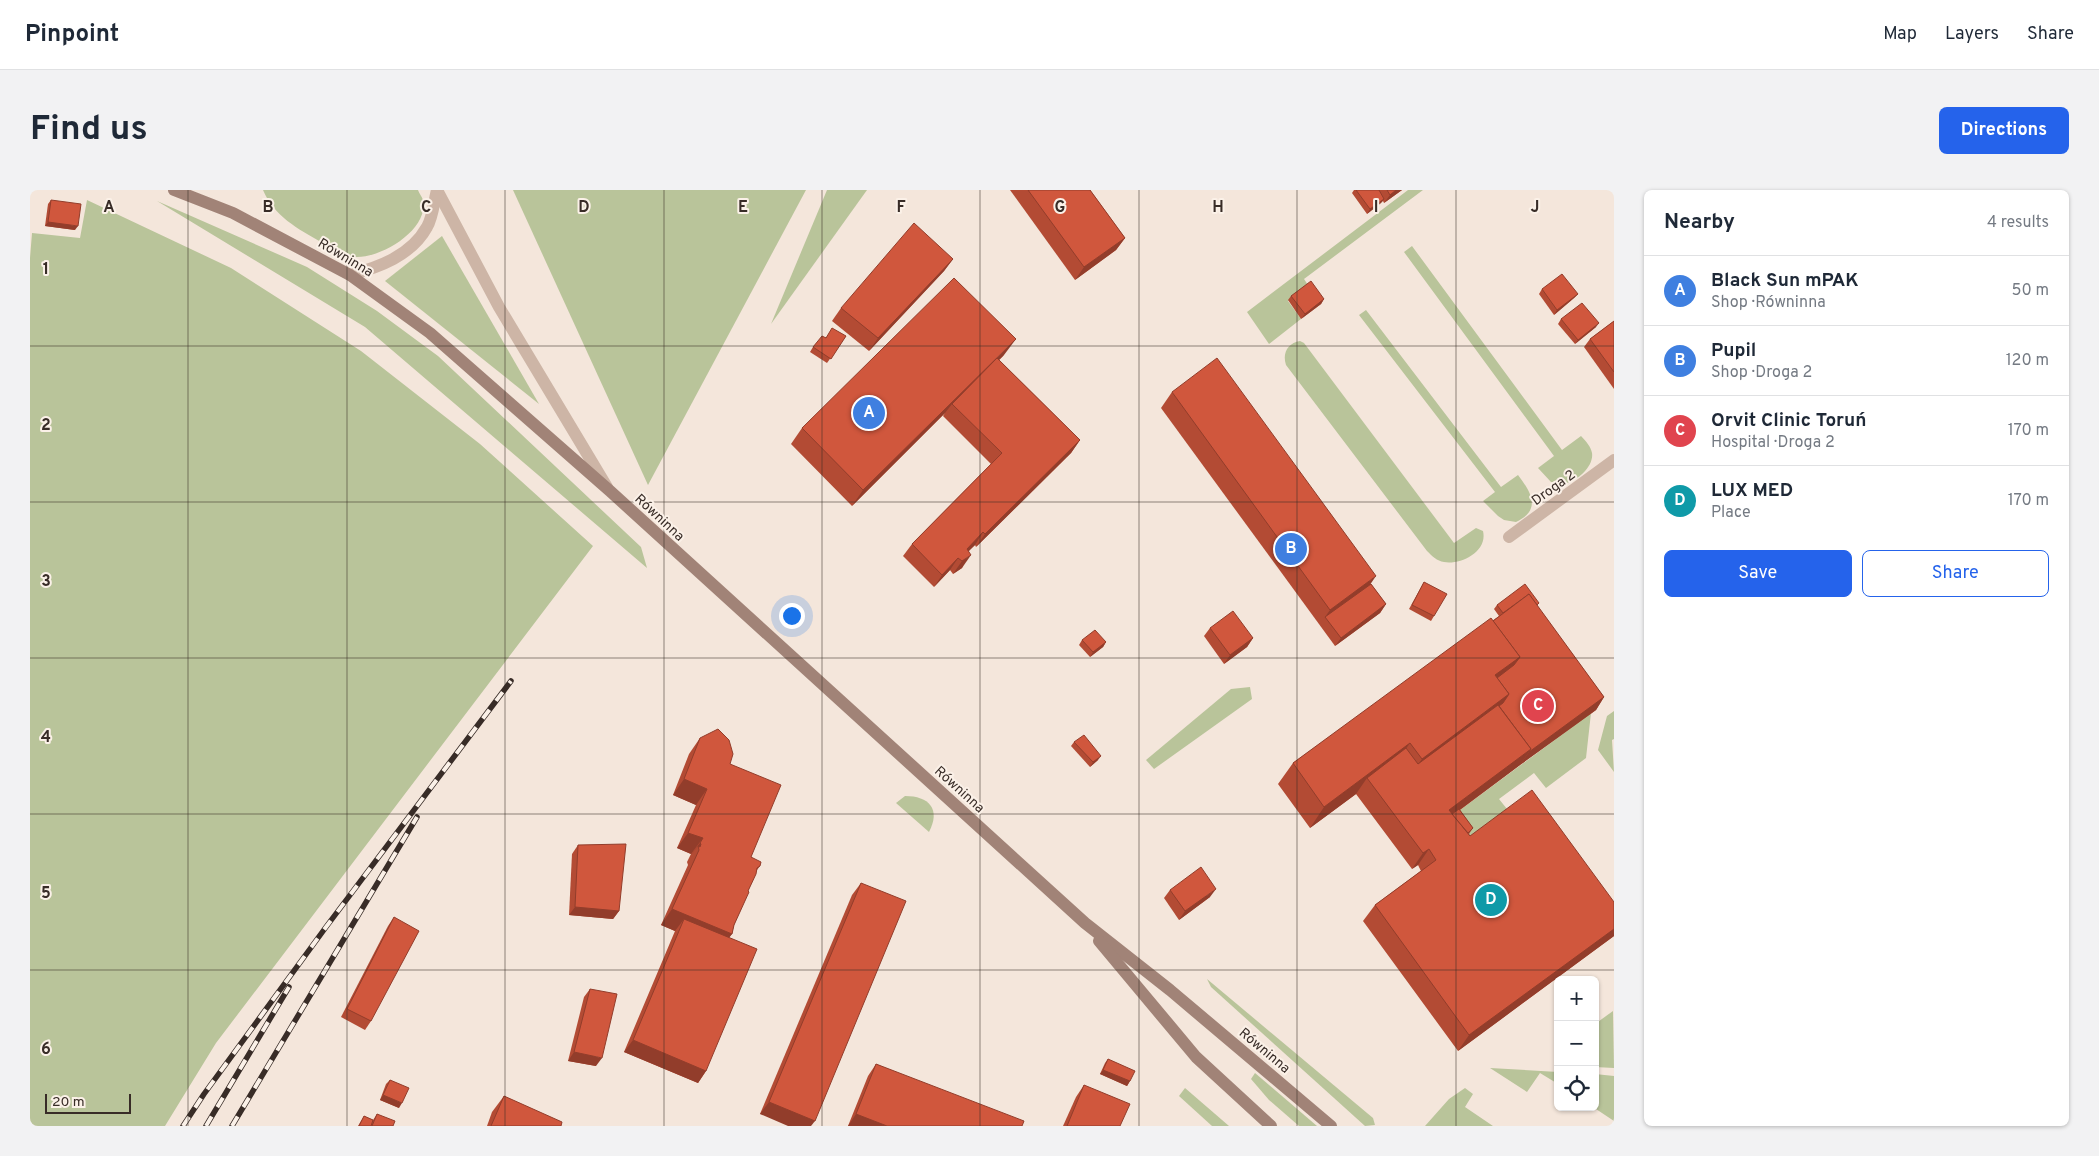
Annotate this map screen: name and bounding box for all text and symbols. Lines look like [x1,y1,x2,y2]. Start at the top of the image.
text: Pinpoint [25,20,119,50]
text: Map [1883,23,1917,46]
text: Layers [1945,23,1999,46]
text: Share [2027,23,2074,46]
button: Directions [1939,107,2069,154]
text: Find us [30,108,148,152]
text: A [103,198,115,218]
text: B [262,198,274,218]
text: C [421,198,431,218]
text: D [578,198,590,218]
text: E [738,198,748,218]
text: F [896,198,906,218]
text: G [1055,198,1065,218]
text: H [1212,198,1224,218]
text: I [1374,198,1378,218]
text: J [1531,198,1539,218]
text: Nearby [1664,209,1735,236]
text: 4 results [1987,213,2049,233]
street label: Równinna [314,235,376,281]
text: 1 [43,260,49,280]
text: Black Sun mPAK [1711,269,1859,293]
text: A [1674,281,1686,301]
text: 50 m [2012,281,2049,301]
text: Shop · Równinna [1711,293,1826,313]
text: Pupil [1711,339,1756,363]
text: B [1674,351,1686,371]
text: 120 m [2006,351,2049,371]
text: Shop · Droga 2 [1711,363,1812,383]
pin: A [853,394,885,432]
text: Orvit Clinic Toruń [1711,409,1867,433]
text: 2 [41,416,51,436]
text: C [1675,421,1685,441]
text: 170 m [2008,421,2049,441]
text: Hospital · Droga 2 [1711,433,1835,453]
street label: Droga 2 [1529,467,1579,510]
text: LUX MED [1711,479,1793,503]
street label: Równinna [631,491,687,545]
text: D [1674,491,1686,511]
text: 170 m [2008,491,2049,511]
text: Place [1711,503,1751,523]
pin: B [1275,530,1307,568]
button: Save [1664,550,1852,597]
button: Share [1862,550,2049,597]
text: 3 [41,572,51,592]
your location [779,603,805,629]
pin: C [1522,687,1554,725]
text: 4 [41,728,51,748]
street label: Równinna [930,763,988,817]
pin: D [1475,881,1507,919]
text: 5 [41,884,51,904]
map controls [1554,976,1599,1111]
button: + [1554,976,1599,1021]
button: − [1554,1021,1599,1066]
street label: Równinna [1235,1025,1293,1077]
text: 6 [41,1040,51,1060]
button: locate [1554,1066,1599,1111]
scale bar [45,1091,131,1114]
text: 20 m [52,1094,85,1111]

